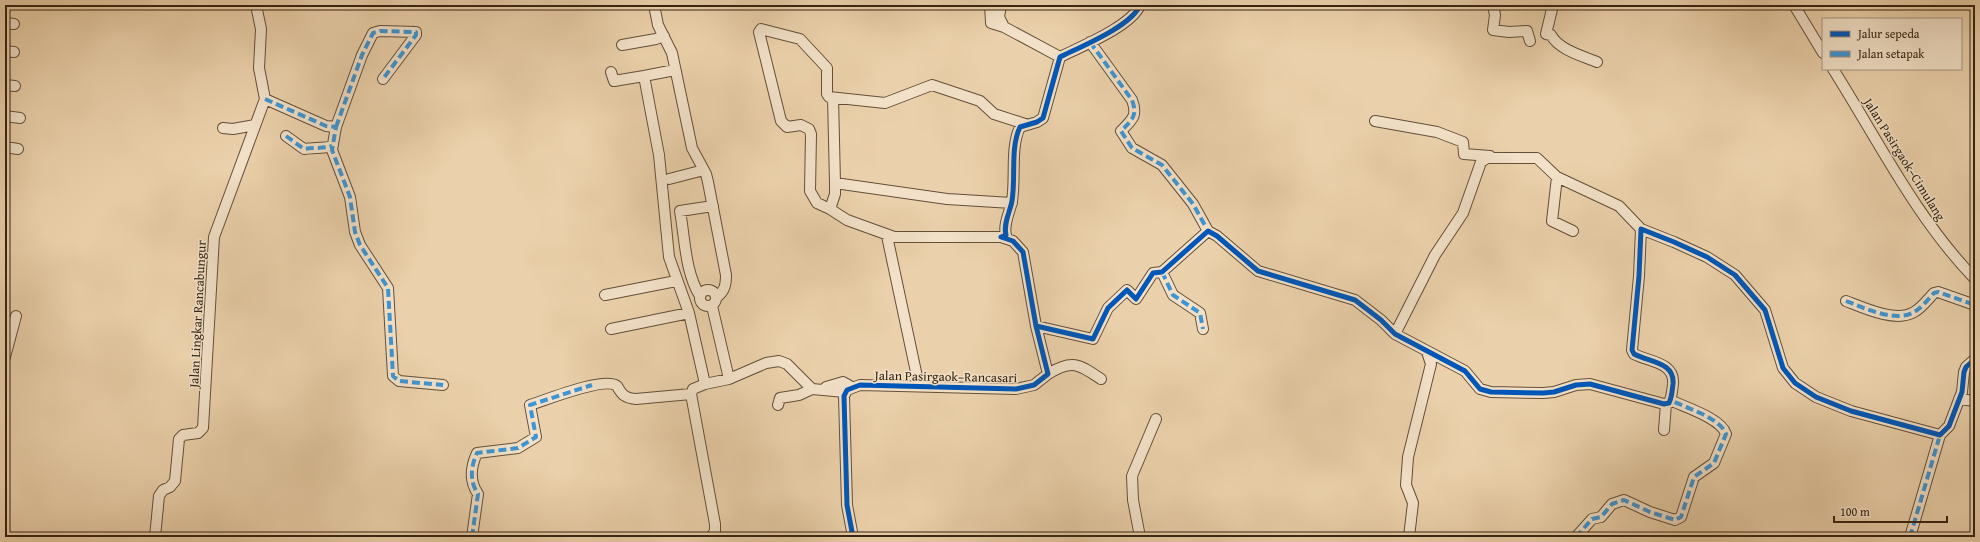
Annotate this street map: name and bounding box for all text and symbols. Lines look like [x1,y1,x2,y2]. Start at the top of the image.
legend [1822,18,1962,70]
text: Jalur sepeda [1856,25,1920,42]
text: Jalan setapak [1856,45,1925,62]
street label: Jalan Pasirgaok–Cimulang [1858,93,1950,225]
street label: Jalan Lingkar Rancabungur [184,239,211,390]
street label: Jalan Pasirgaok–Rancasari [873,366,1018,387]
scale bar [1834,498,1947,524]
text: 100 m [1840,503,1870,520]

